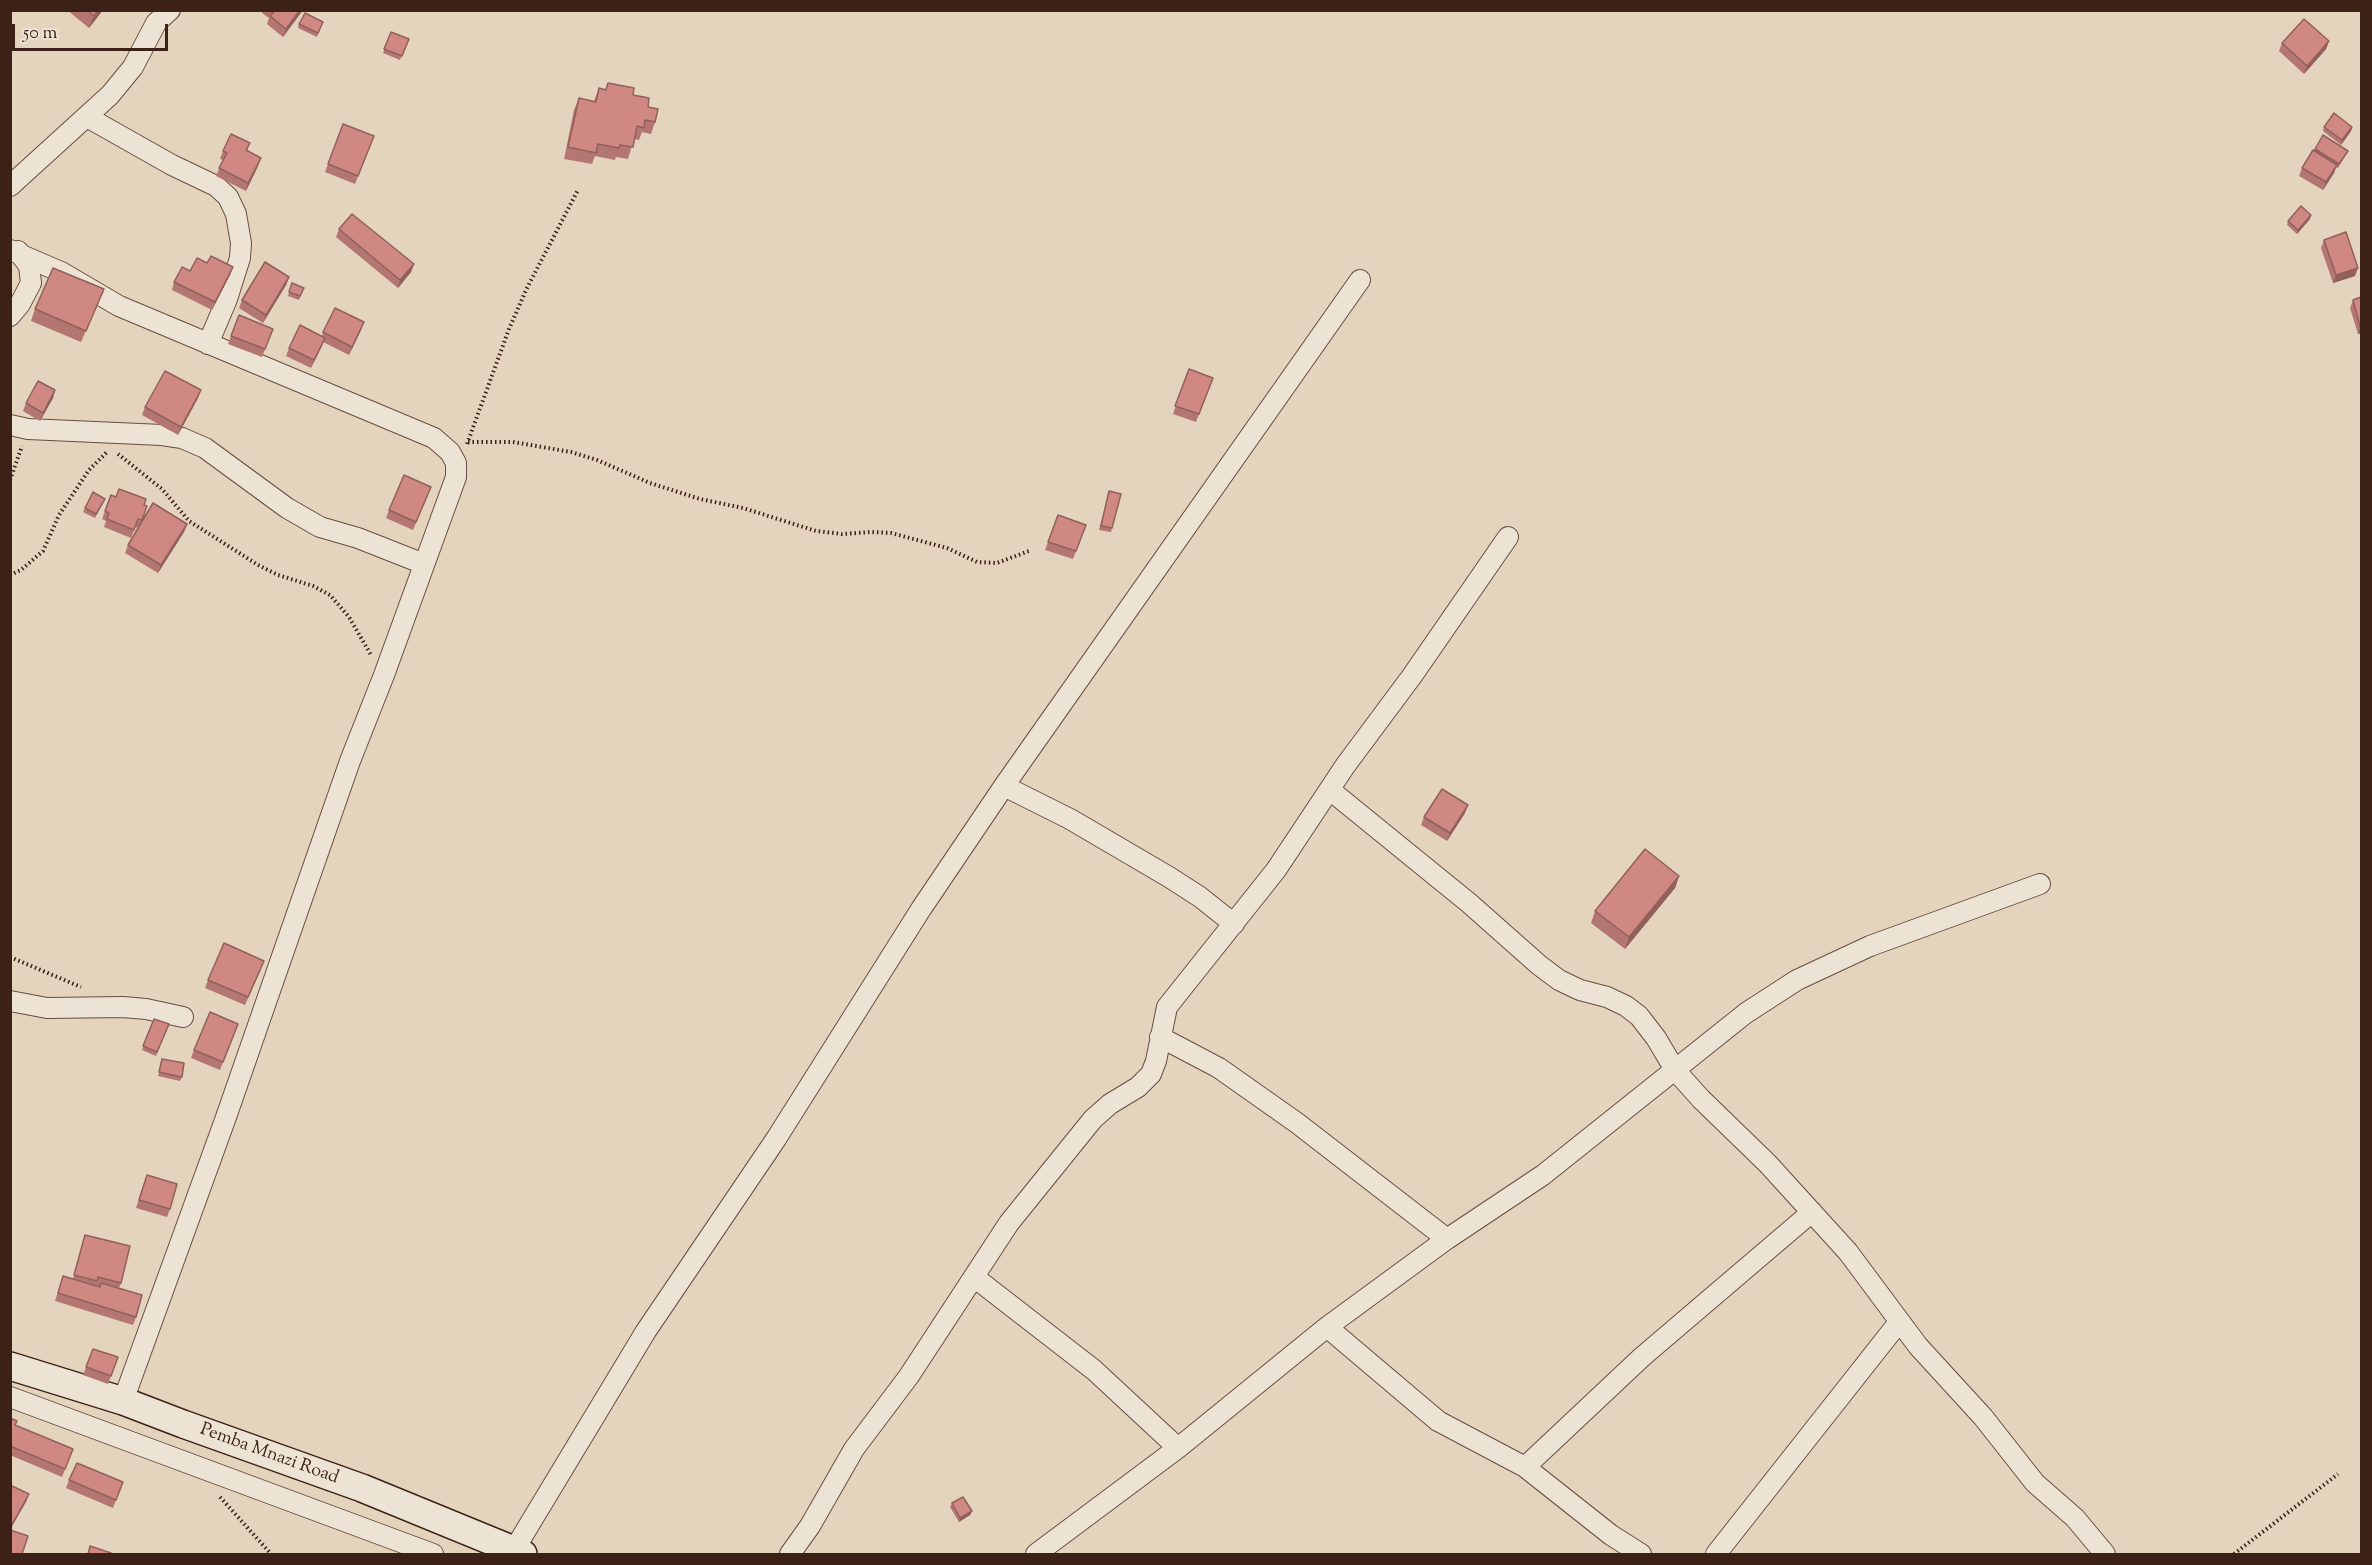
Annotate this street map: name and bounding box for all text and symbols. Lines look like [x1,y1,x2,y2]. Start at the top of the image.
scale bar [15,12,171,50]
text: 50 m [23,21,57,47]
street label: Pemba Mnazi Road [197,1420,341,1490]

